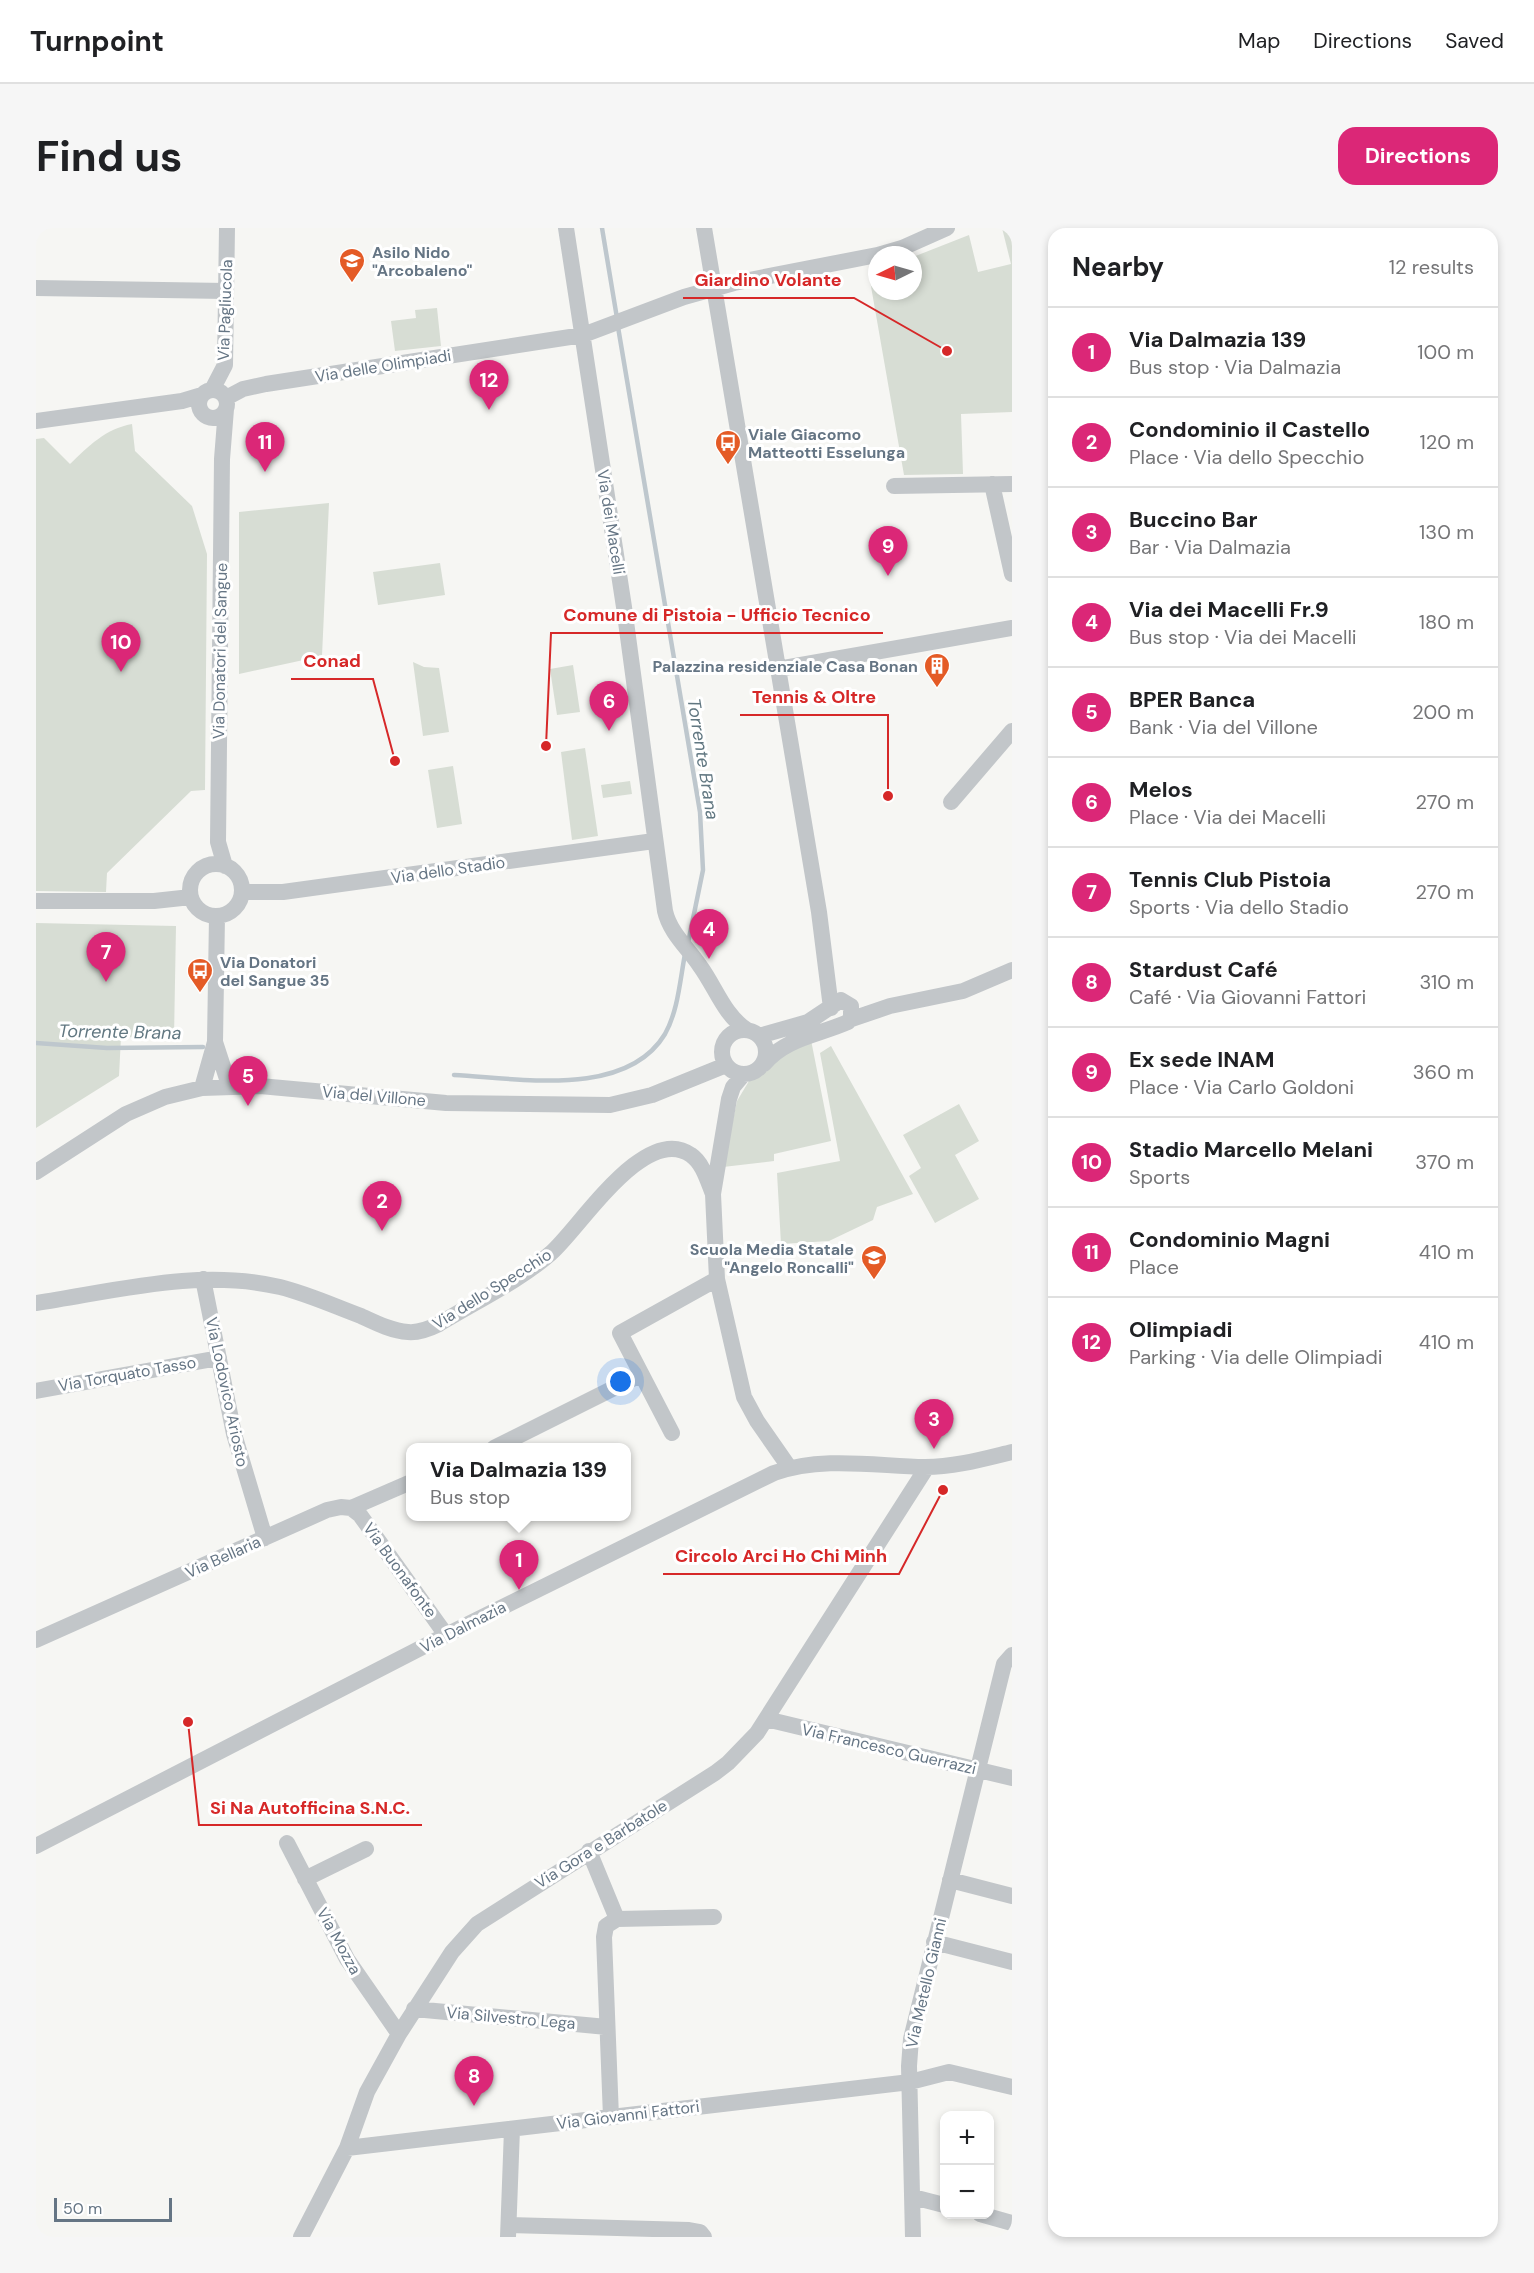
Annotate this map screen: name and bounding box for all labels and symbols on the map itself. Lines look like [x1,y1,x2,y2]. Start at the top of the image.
place label: Asilo Nido "Arcobaleno" [372,242,473,281]
school or university icon: Asilo Nido "Arcobaleno" [337,246,367,284]
north arrow [868,246,922,300]
street label: Via Pagliucola [213,259,237,361]
callout: Giardino Volante [683,262,854,298]
text: Giardino Volante [694,268,842,292]
street label: Via delle Olimpiadi [313,345,453,387]
pin: 12 [470,360,508,410]
pin: 11 [246,422,284,472]
place label: Viale Giacomo Matteotti Esselunga [748,424,905,463]
bus stop icon: Viale Giacomo Matteotti Esselunga [713,428,743,466]
street label: Via dei Macelli [592,468,630,576]
pin: 9 [868,526,908,576]
street label: Via Donatori del Sangue [208,563,232,739]
callout: Comune di Pistoia - Ufficio Tecnico [551,597,883,633]
text: Comune di Pistoia - Ufficio Tecnico [563,603,871,627]
pin: 10 [102,622,140,672]
callout: Conad [291,643,373,679]
text: Conad [303,649,361,673]
building icon: Palazzina residenziale Casa Bonan [922,651,952,689]
place label: Palazzina residenziale Casa Bonan [652,656,918,677]
callout: Tennis & Oltre [740,679,888,715]
pin: 6 [590,682,628,731]
text: Tennis & Oltre [752,685,876,709]
water label: Torrente Brana [682,696,724,822]
street label: Via dello Stadio [390,852,506,888]
pin: 4 [690,910,728,959]
pin: 7 [86,932,126,982]
place label: Via Donatori del Sangue 35 [220,952,329,991]
bus stop icon: Via Donatori del Sangue 35 [185,956,215,994]
water label: Torrente Brana [58,1019,182,1045]
pin: 5 [228,1056,268,1106]
street label: Via del Villone [321,1081,427,1111]
pin: 2 [362,1182,402,1231]
place label: Scuola Media Statale "Angelo Roncalli" [690,1239,854,1278]
school or university icon: Scuola Media Statale "Angelo Roncalli" [859,1243,889,1281]
street label: Via dello Specchio [428,1244,556,1334]
street label: Via Lodovico Ariosto [201,1315,253,1469]
street label: Via Torquato Tasso [56,1352,198,1396]
your location [606,1367,635,1396]
pin: 3 [914,1400,954,1449]
street label: Via Buonafonte [358,1518,442,1622]
street label: Via Bellaria [182,1531,264,1583]
callout: Circolo Arci Ho Chi Minh [663,1538,899,1574]
pin: 1 [500,1540,538,1590]
text: Circolo Arci Ho Chi Minh [675,1544,887,1568]
street label: Via Dalmazia [417,1596,509,1658]
street label: Via Francesco Guerrazzi [800,1719,978,1779]
callout: Si Na Autofficina S.N.C. [199,1789,422,1825]
street label: Via Gora e Barbatole [531,1795,671,1893]
text: Si Na Autofficina S.N.C. [210,1796,410,1820]
street label: Via Mozza [312,1904,366,1978]
street label: Via Metello Gianni [901,1916,951,2050]
street label: Via Silvestro Lega [446,2002,576,2034]
pin: 8 [454,2056,494,2106]
street label: Via Giovanni Fattori [555,2096,701,2134]
scale bar [54,2195,172,2222]

